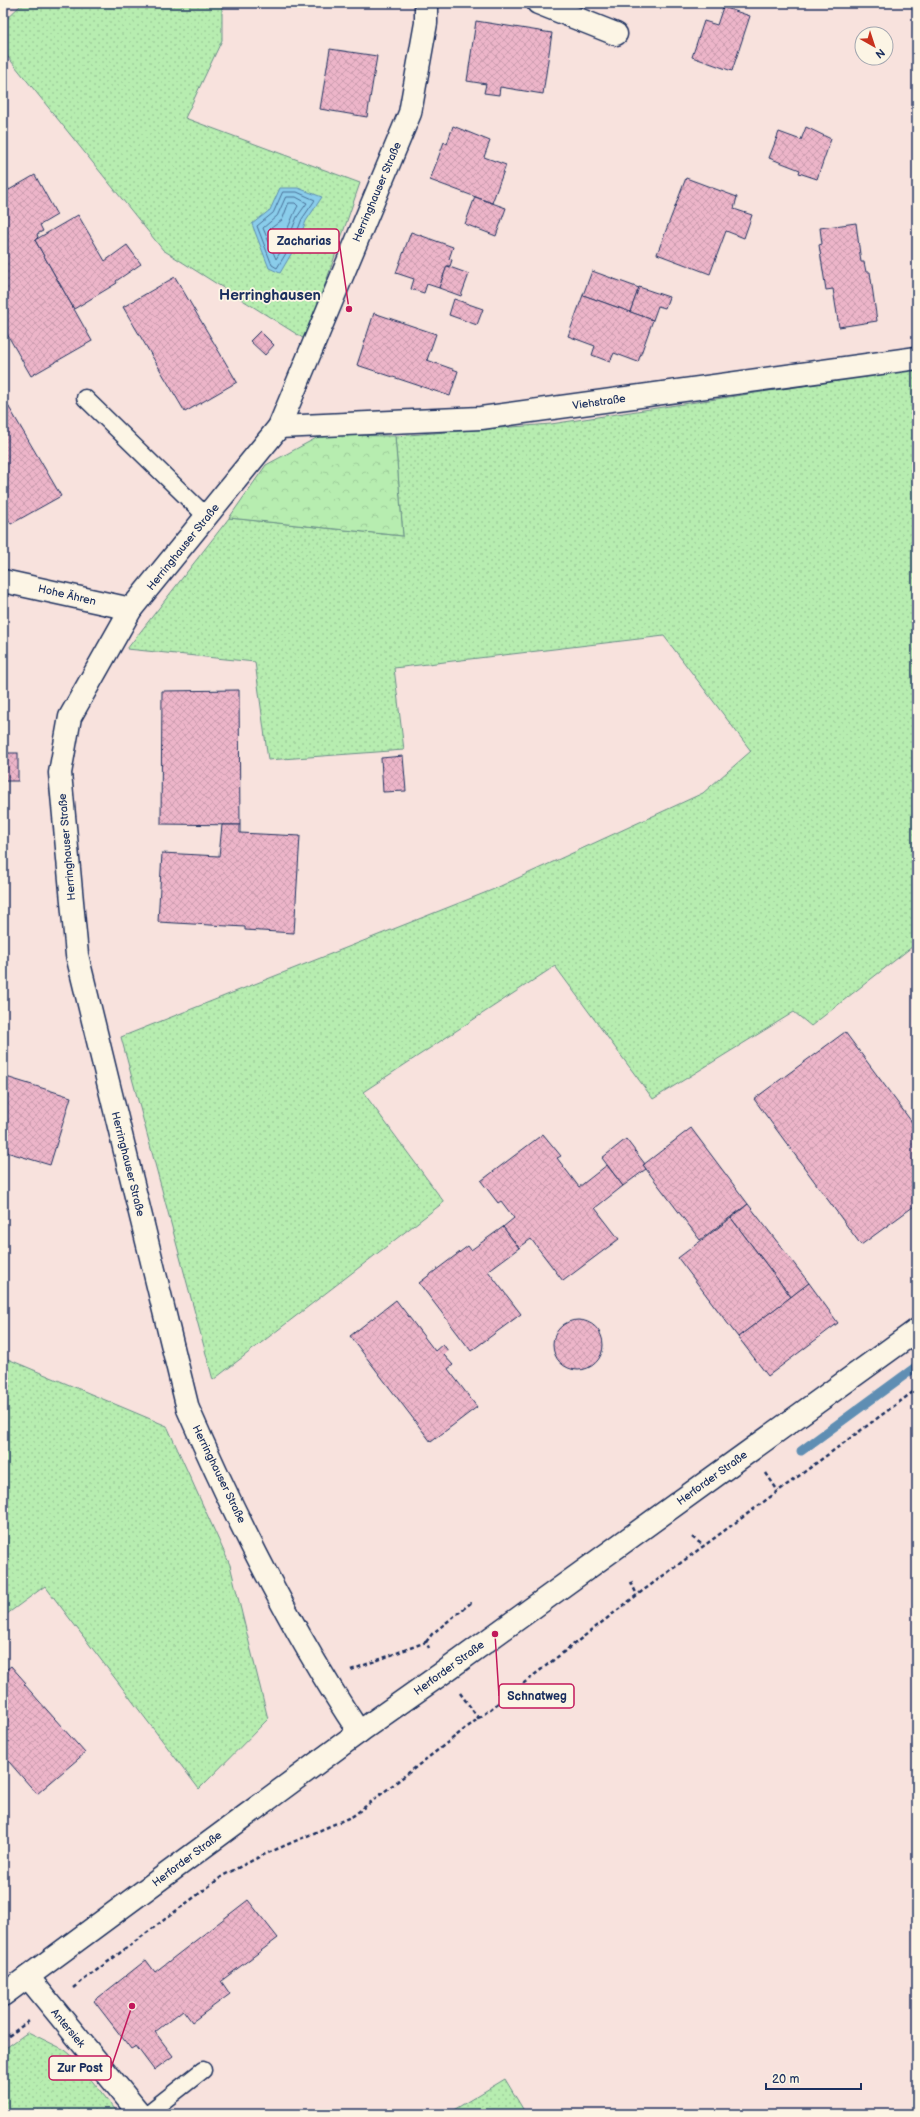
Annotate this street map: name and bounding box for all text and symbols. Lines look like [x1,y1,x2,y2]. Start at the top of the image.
north arrow [854,26,894,66]
text: N [873,46,887,61]
street label: Herringhauser Straße [350,140,404,244]
callout: Zacharias [268,229,339,253]
text: Zacharias [277,234,331,249]
district label: Herringhausen [219,286,321,305]
street label: Viehstraße [572,392,627,412]
street label: Herringhauser Straße [144,501,222,593]
street label: Hohe Ähren [37,581,97,608]
street label: Herringhauser Straße [56,792,78,901]
street label: Herringhauser Straße [109,1110,147,1218]
street label: Herringhauser Straße [190,1423,249,1526]
street label: Herforder Straße [674,1448,750,1508]
street label: Herforder Straße [411,1638,487,1698]
callout: Schnatweg [499,1684,574,1708]
text: Schnatweg [507,1689,567,1704]
street label: Herforder Straße [150,1828,225,1889]
street label: Antersiek [48,2006,88,2050]
callout: Zur Post [49,2056,111,2080]
text: Zur Post [57,2061,103,2076]
scale bar [766,2065,861,2091]
text: 20 m [772,2072,799,2087]

